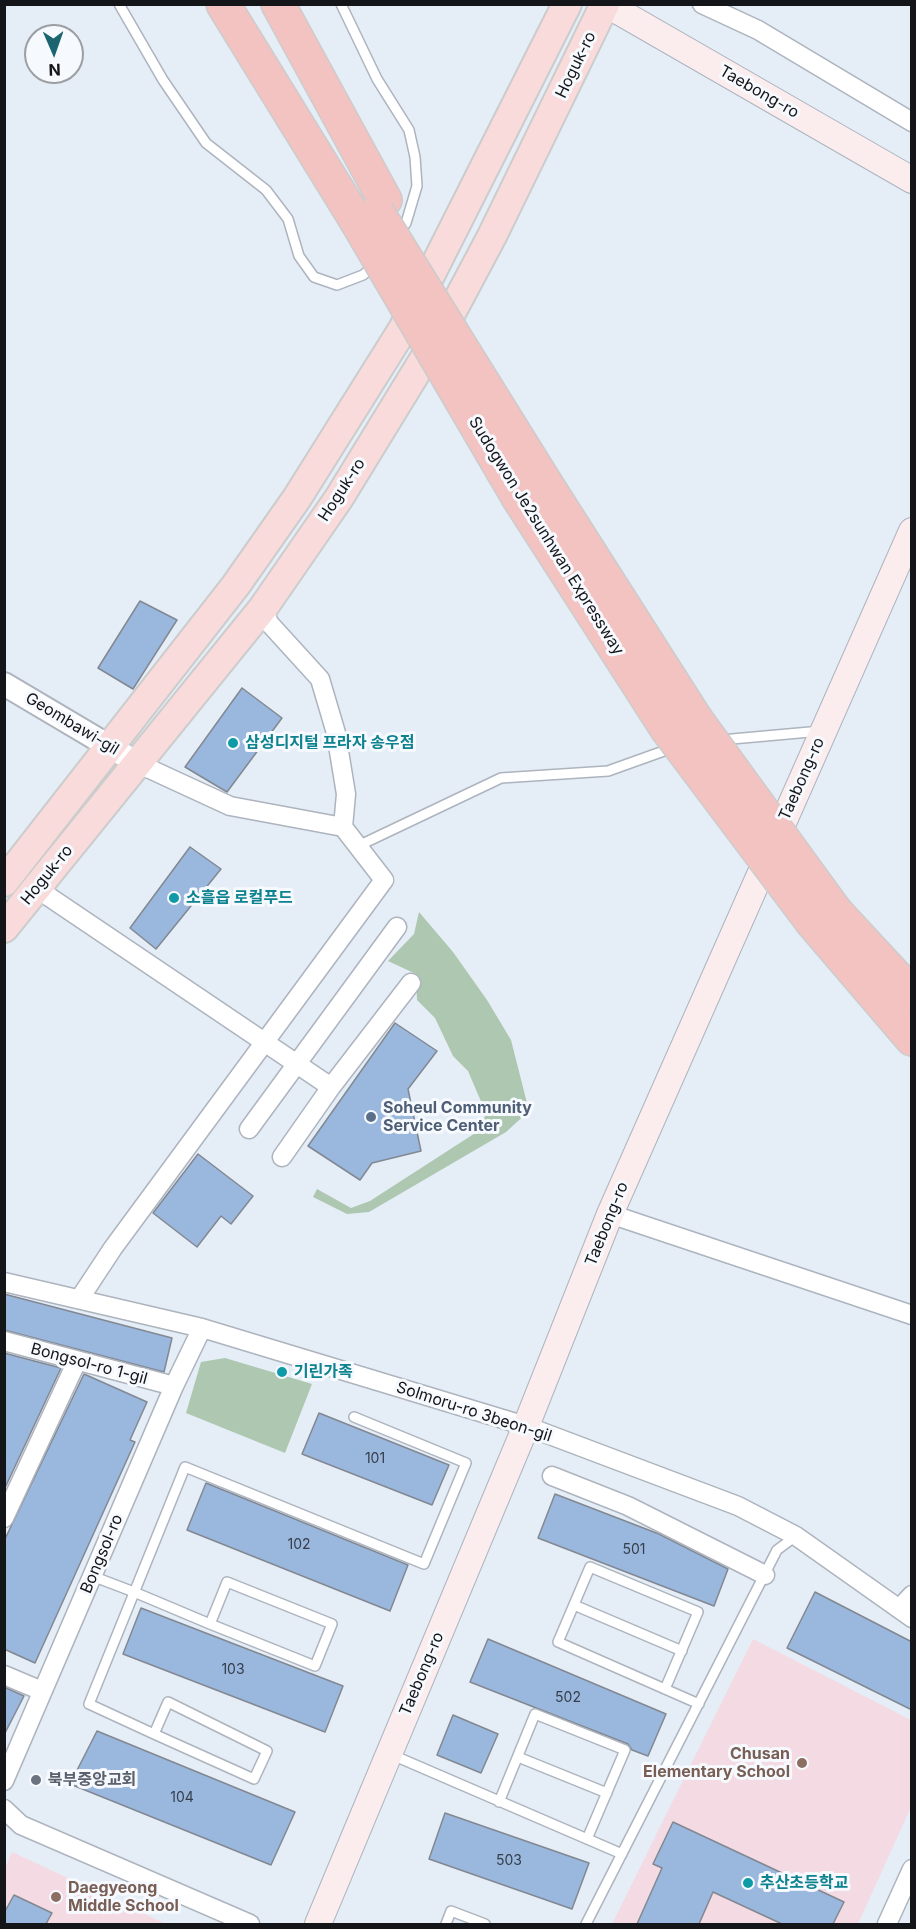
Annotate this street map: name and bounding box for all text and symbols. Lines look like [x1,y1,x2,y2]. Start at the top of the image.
north arrow [24,24,84,84]
street label: Hoguk-ro [552,29,600,101]
text: N [48,60,61,80]
street label: Taebong-ro [716,61,802,123]
street label: Sudogwon Je2sunhwan Expressway [464,413,628,659]
street label: Hoguk-ro [314,455,370,525]
street label: Geombawi-gil [22,689,122,759]
place label: 삼성디지털 프라자 송우점 [245,733,414,753]
street label: Taebong-ro [775,735,829,823]
marker: 삼성디지털 프라자 송우점 [226,736,240,750]
street label: Hoguk-ro [17,841,77,909]
place label: 소흘읍 로컬푸드 [186,888,293,908]
marker: 소흘읍 로컬푸드 [167,891,181,905]
place label: Soheul Community Service Center [383,1098,532,1136]
marker: Soheul Community Service Center [364,1110,378,1124]
street label: Taebong-ro [581,1179,633,1269]
street label: Bongsol-ro 1-gil [29,1339,149,1389]
place label: 기린가족 [294,1362,353,1382]
marker: 기린가족 [275,1365,289,1379]
street label: Solmoru-ro 3beon-gil [394,1378,554,1446]
house number: 101 [365,1451,385,1467]
street label: Bongsol-ro [77,1512,127,1596]
house number: 102 [287,1537,311,1553]
house number: 501 [622,1542,646,1558]
street label: Taebong-ro [396,1629,448,1719]
house number: 103 [221,1662,245,1678]
house number: 502 [555,1690,581,1706]
place label: Chusan Elementary School [643,1744,790,1782]
marker: Chusan Elementary School [795,1756,809,1770]
place label: 북부중앙교회 [48,1770,136,1790]
marker: 북부중앙교회 [29,1773,43,1787]
house number: 104 [170,1790,194,1806]
house number: 503 [496,1853,522,1869]
place label: 추산초등학교 [760,1873,848,1893]
marker: 추산초등학교 [741,1876,755,1890]
place label: Daegyeong Middle School [68,1878,179,1916]
marker: Daegyeong Middle School [49,1890,63,1904]

